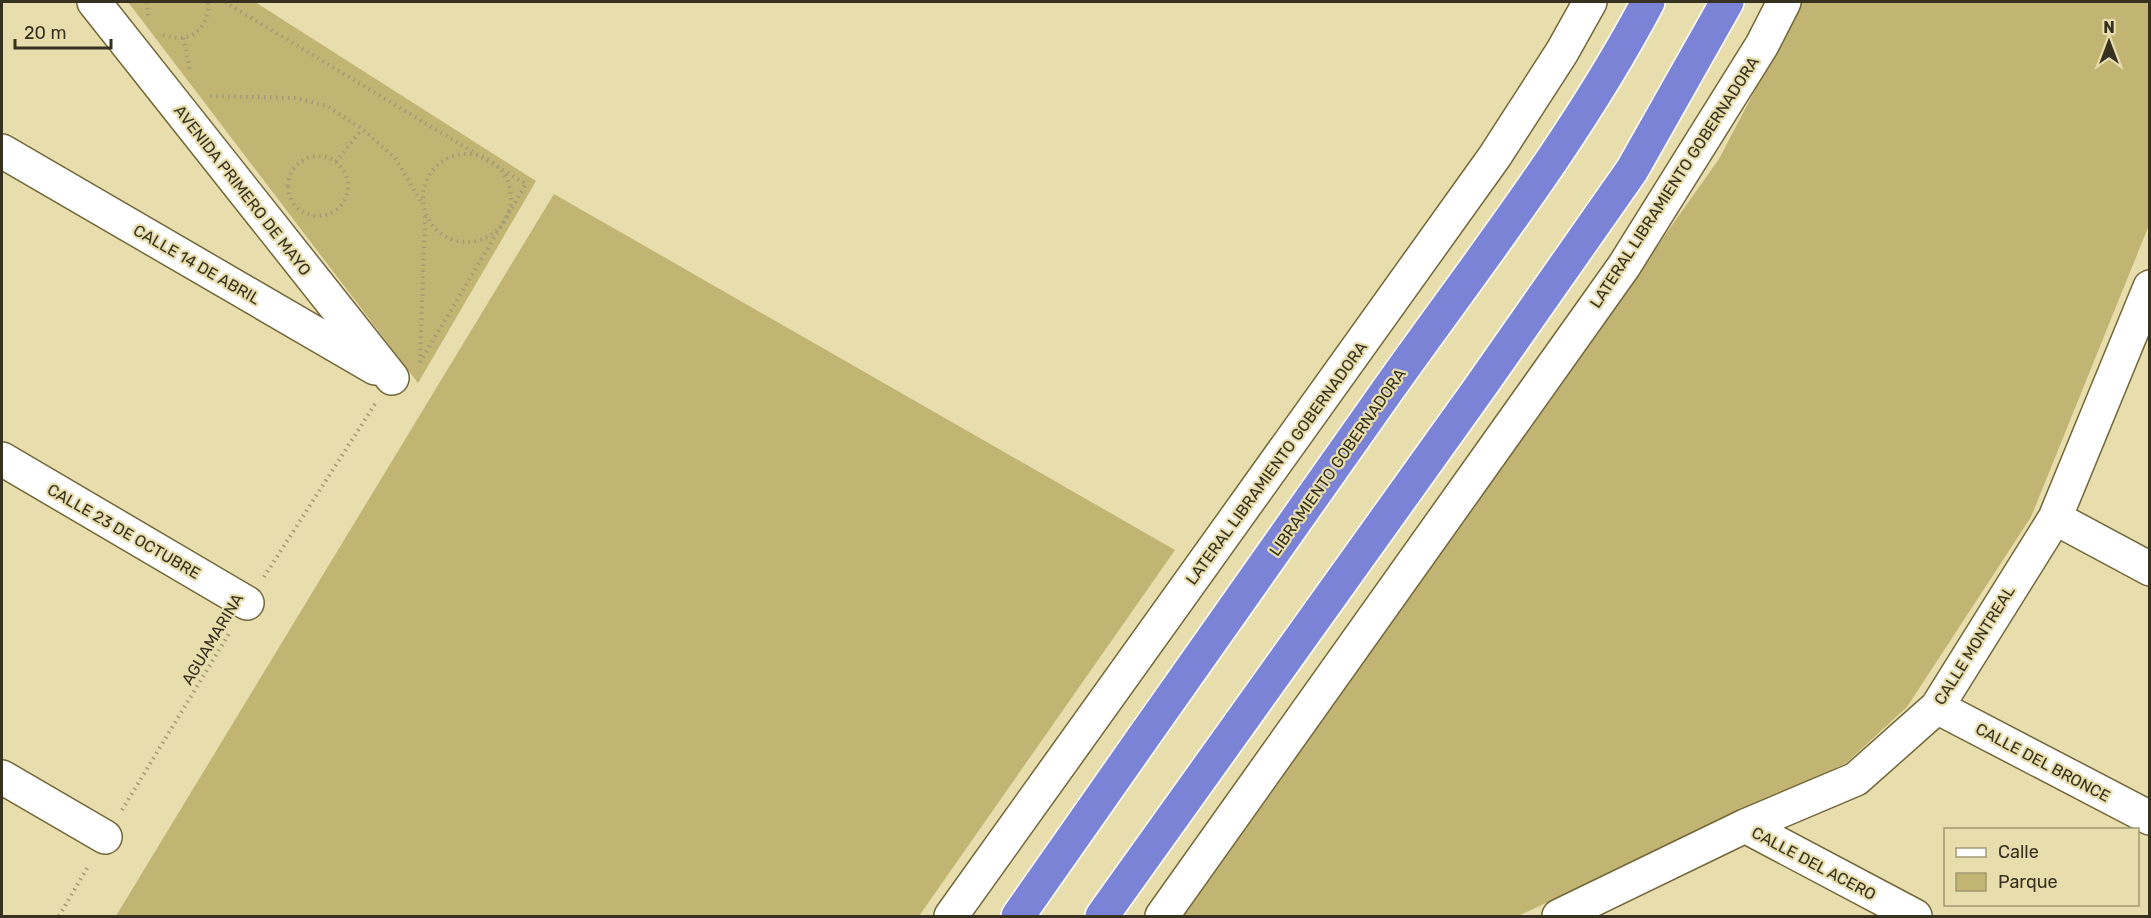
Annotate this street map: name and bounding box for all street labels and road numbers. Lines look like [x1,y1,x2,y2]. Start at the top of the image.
street label: LATERAL LIBRAMIENTO GOBERNADORA [1586,53,1763,311]
street label: AVENIDA PRIMERO DE MAYO [170,101,315,279]
street label: CALLE 14 DE ABRIL [130,220,263,308]
street label: LATERAL LIBRAMIENTO GOBERNADORA [1182,338,1371,588]
street label: LIBRAMIENTO GOBERNADORA [1265,365,1410,560]
street label: CALLE 23 DE OCTUBRE [44,480,204,583]
street label: CALLE MONTREAL [1930,582,2019,708]
street label: AGUAMARINA [178,590,247,688]
street label: CALLE DEL BRONCE [1972,719,2113,806]
street label: CALLE DEL ACERO [1748,823,1879,904]

